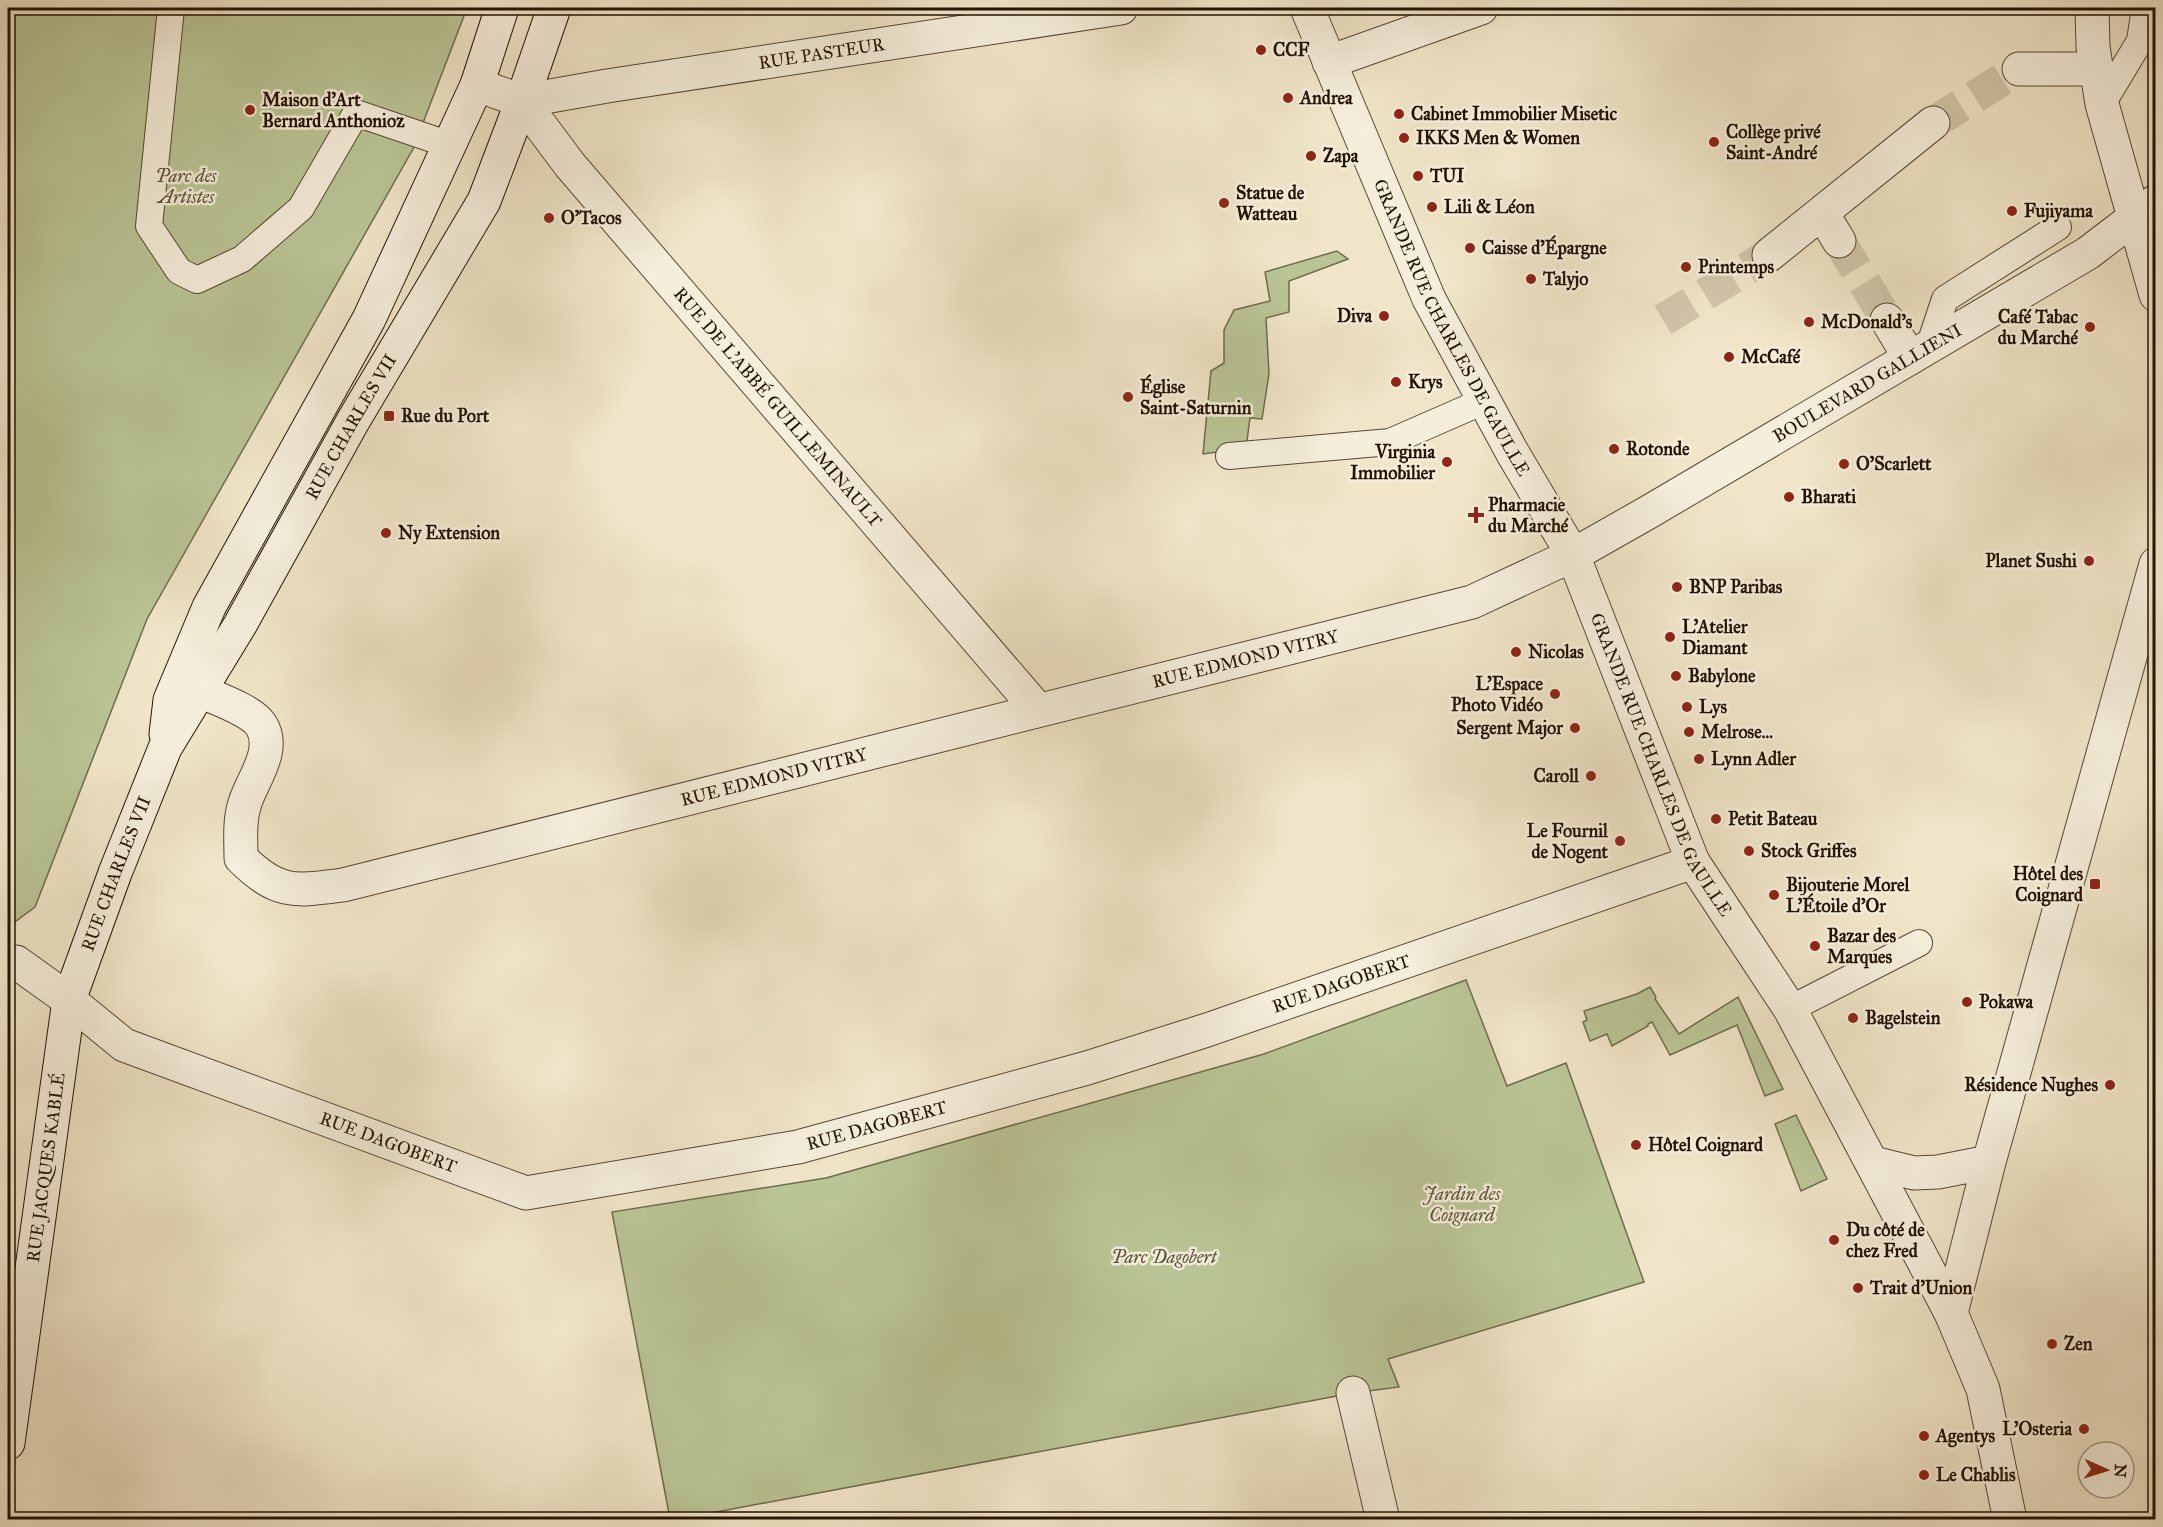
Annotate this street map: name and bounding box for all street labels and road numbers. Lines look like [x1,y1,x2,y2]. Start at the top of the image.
street label: RUE PASTEUR [757,33,887,74]
street label: GRANDE RUE CHARLES DE GAULLE [1369,176,1535,480]
street label: RUE DE L'ABBÉ GUILLEMINAULT [669,283,887,531]
street label: BOULEVARD GALLIENI [1769,319,1966,447]
street label: RUE CHARLES VII [301,350,401,504]
street label: GRANDE RUE CHARLES DE GAULLE [1586,610,1737,920]
street label: RUE EDMOND VITRY [1150,625,1341,693]
street label: RUE EDMOND VITRY [678,743,870,811]
street label: RUE CHARLES VII [77,793,156,954]
street label: RUE DAGOBERT [1269,950,1413,1018]
street label: RUE JACQUES KABLÉ [22,1071,70,1264]
street label: RUE DAGOBERT [804,1096,949,1155]
street label: RUE DAGOBERT [317,1107,460,1178]

